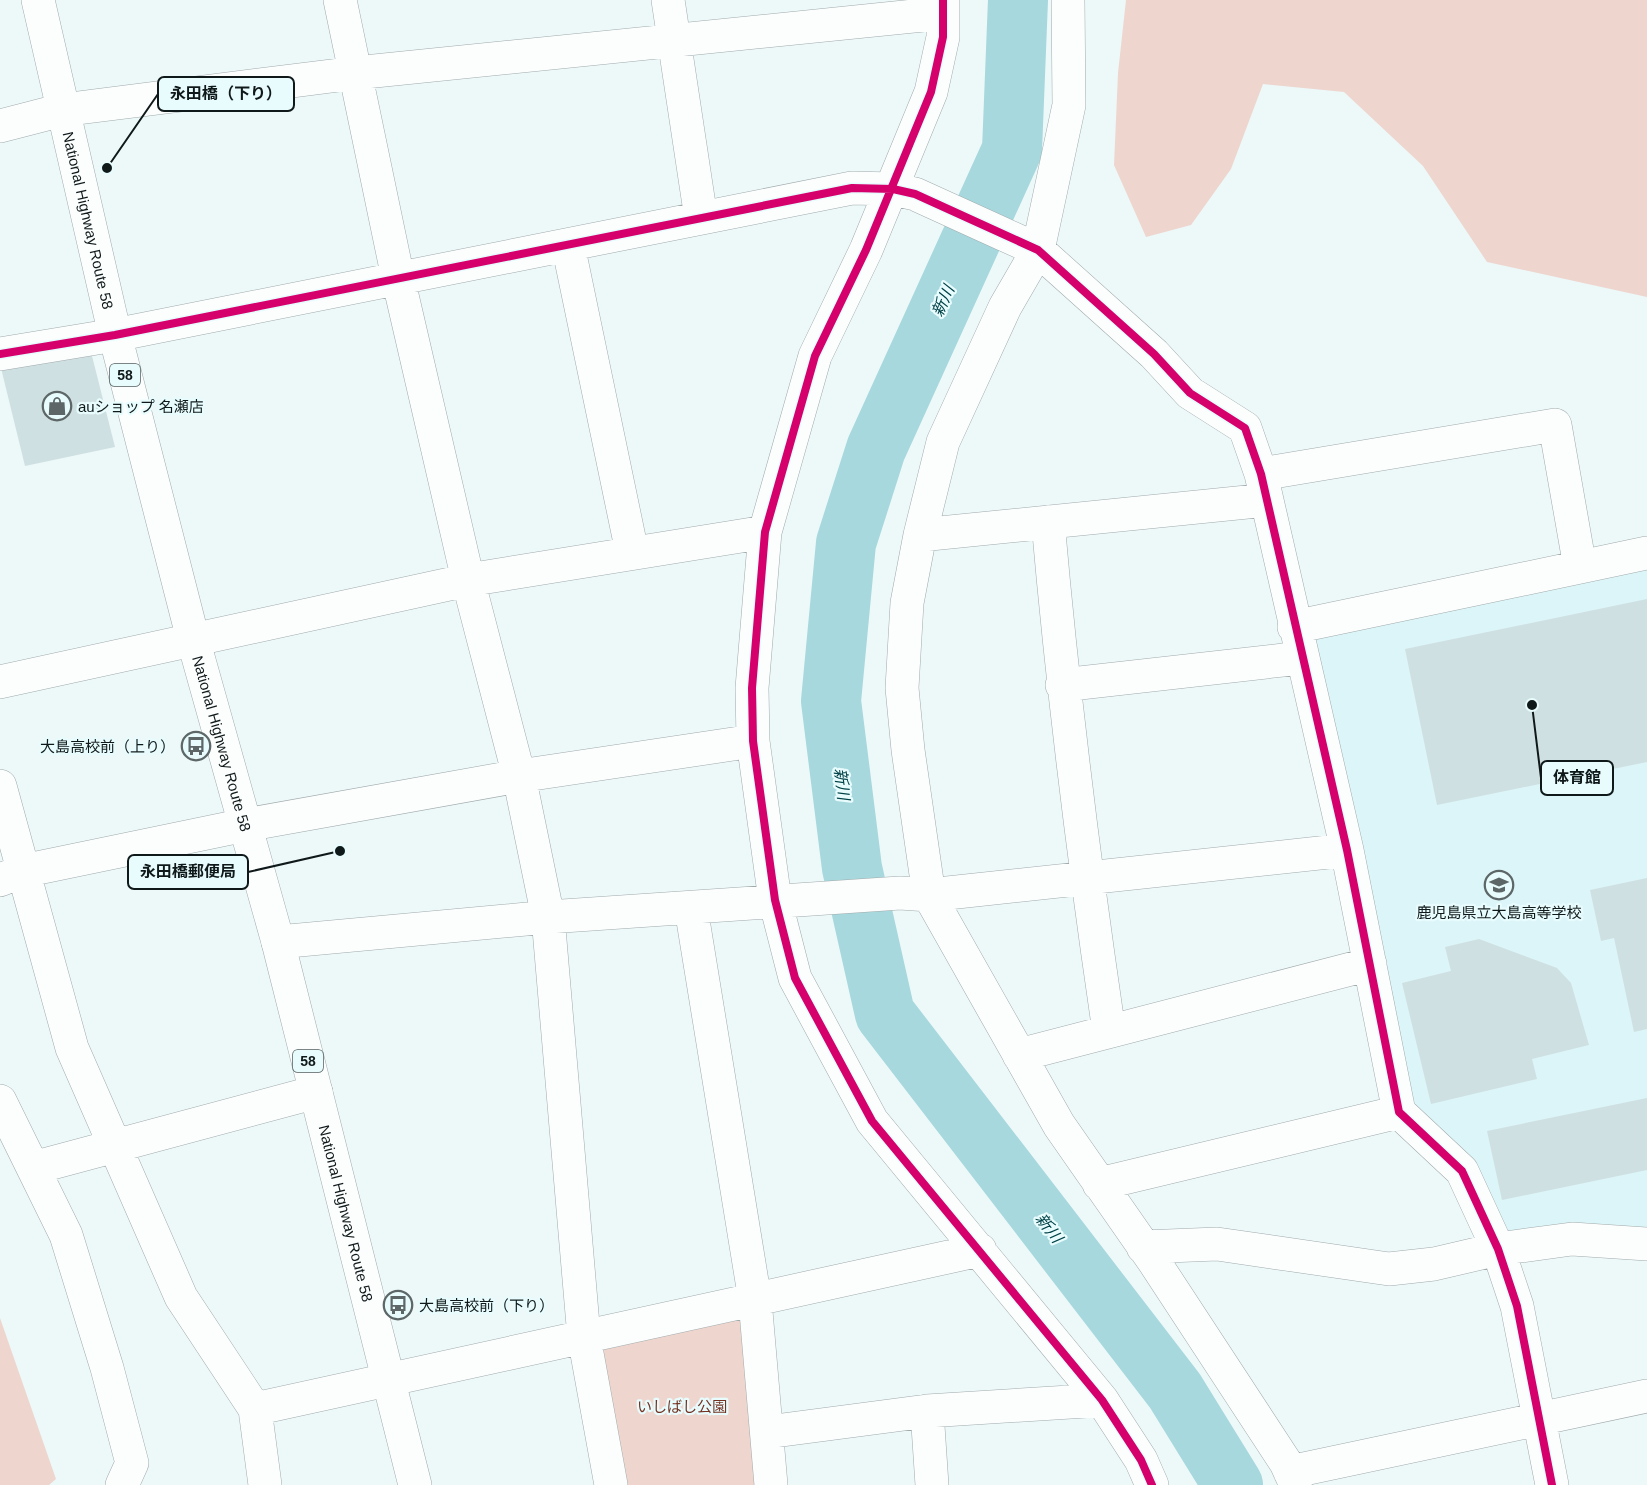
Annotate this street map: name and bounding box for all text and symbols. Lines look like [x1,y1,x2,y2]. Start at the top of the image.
callout: 永田橋（下り） [158,77,294,111]
text: 永田橋（下り） [170,85,282,102]
street label: National Highway Route 58 [60,130,117,311]
water label: 新川 [929,281,958,319]
road number: 58 [110,364,140,386]
shop icon: auショップ 名瀬店 [41,390,73,422]
place label: auショップ 名瀬店 [78,398,204,415]
street label: National Highway Route 58 [190,654,255,833]
bus stop icon: 大島高校前（上り） [180,730,212,762]
place label: 大島高校前（上り） [40,738,175,755]
callout: 体育館 [1541,761,1613,795]
water label: 新川 [832,767,853,803]
text: 体育館 [1553,769,1601,786]
callout: 永田橋郵便局 [128,855,248,889]
text: 永田橋郵便局 [140,863,236,880]
school or university icon: 鹿児島県立大島高等学校 [1483,869,1515,901]
place label: 鹿児島県立大島高等学校 [1416,904,1582,921]
road number: 58 [293,1050,323,1072]
street label: National Highway Route 58 [316,1123,377,1303]
water label: 新川 [1032,1210,1067,1247]
bus stop icon: 大島高校前（下り） [382,1289,414,1321]
place label: 大島高校前（下り） [419,1297,554,1314]
park label: いしばし公園 [637,1398,727,1415]

